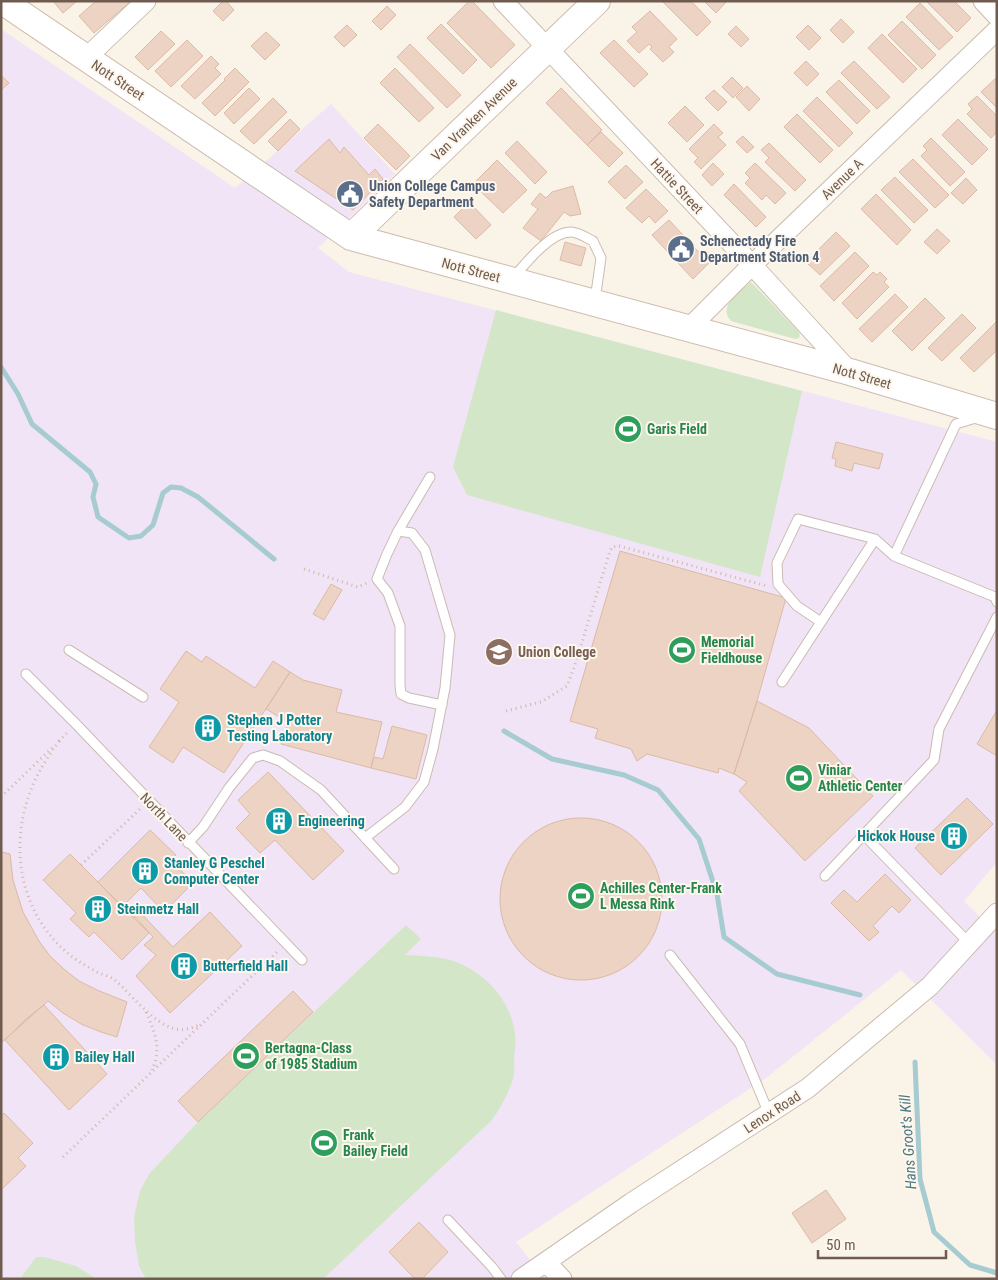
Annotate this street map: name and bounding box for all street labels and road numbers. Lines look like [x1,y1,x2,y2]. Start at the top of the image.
street label: Nott Street [89,57,147,103]
street label: Van Vranken Avenue [428,74,520,164]
street label: Hattie Street [647,155,707,217]
street label: Avenue A [818,155,866,203]
street label: Nott Street [440,255,502,285]
street label: Nott Street [831,360,893,392]
street label: North Lane [137,789,191,845]
street label: Lenox Road [741,1088,803,1136]

